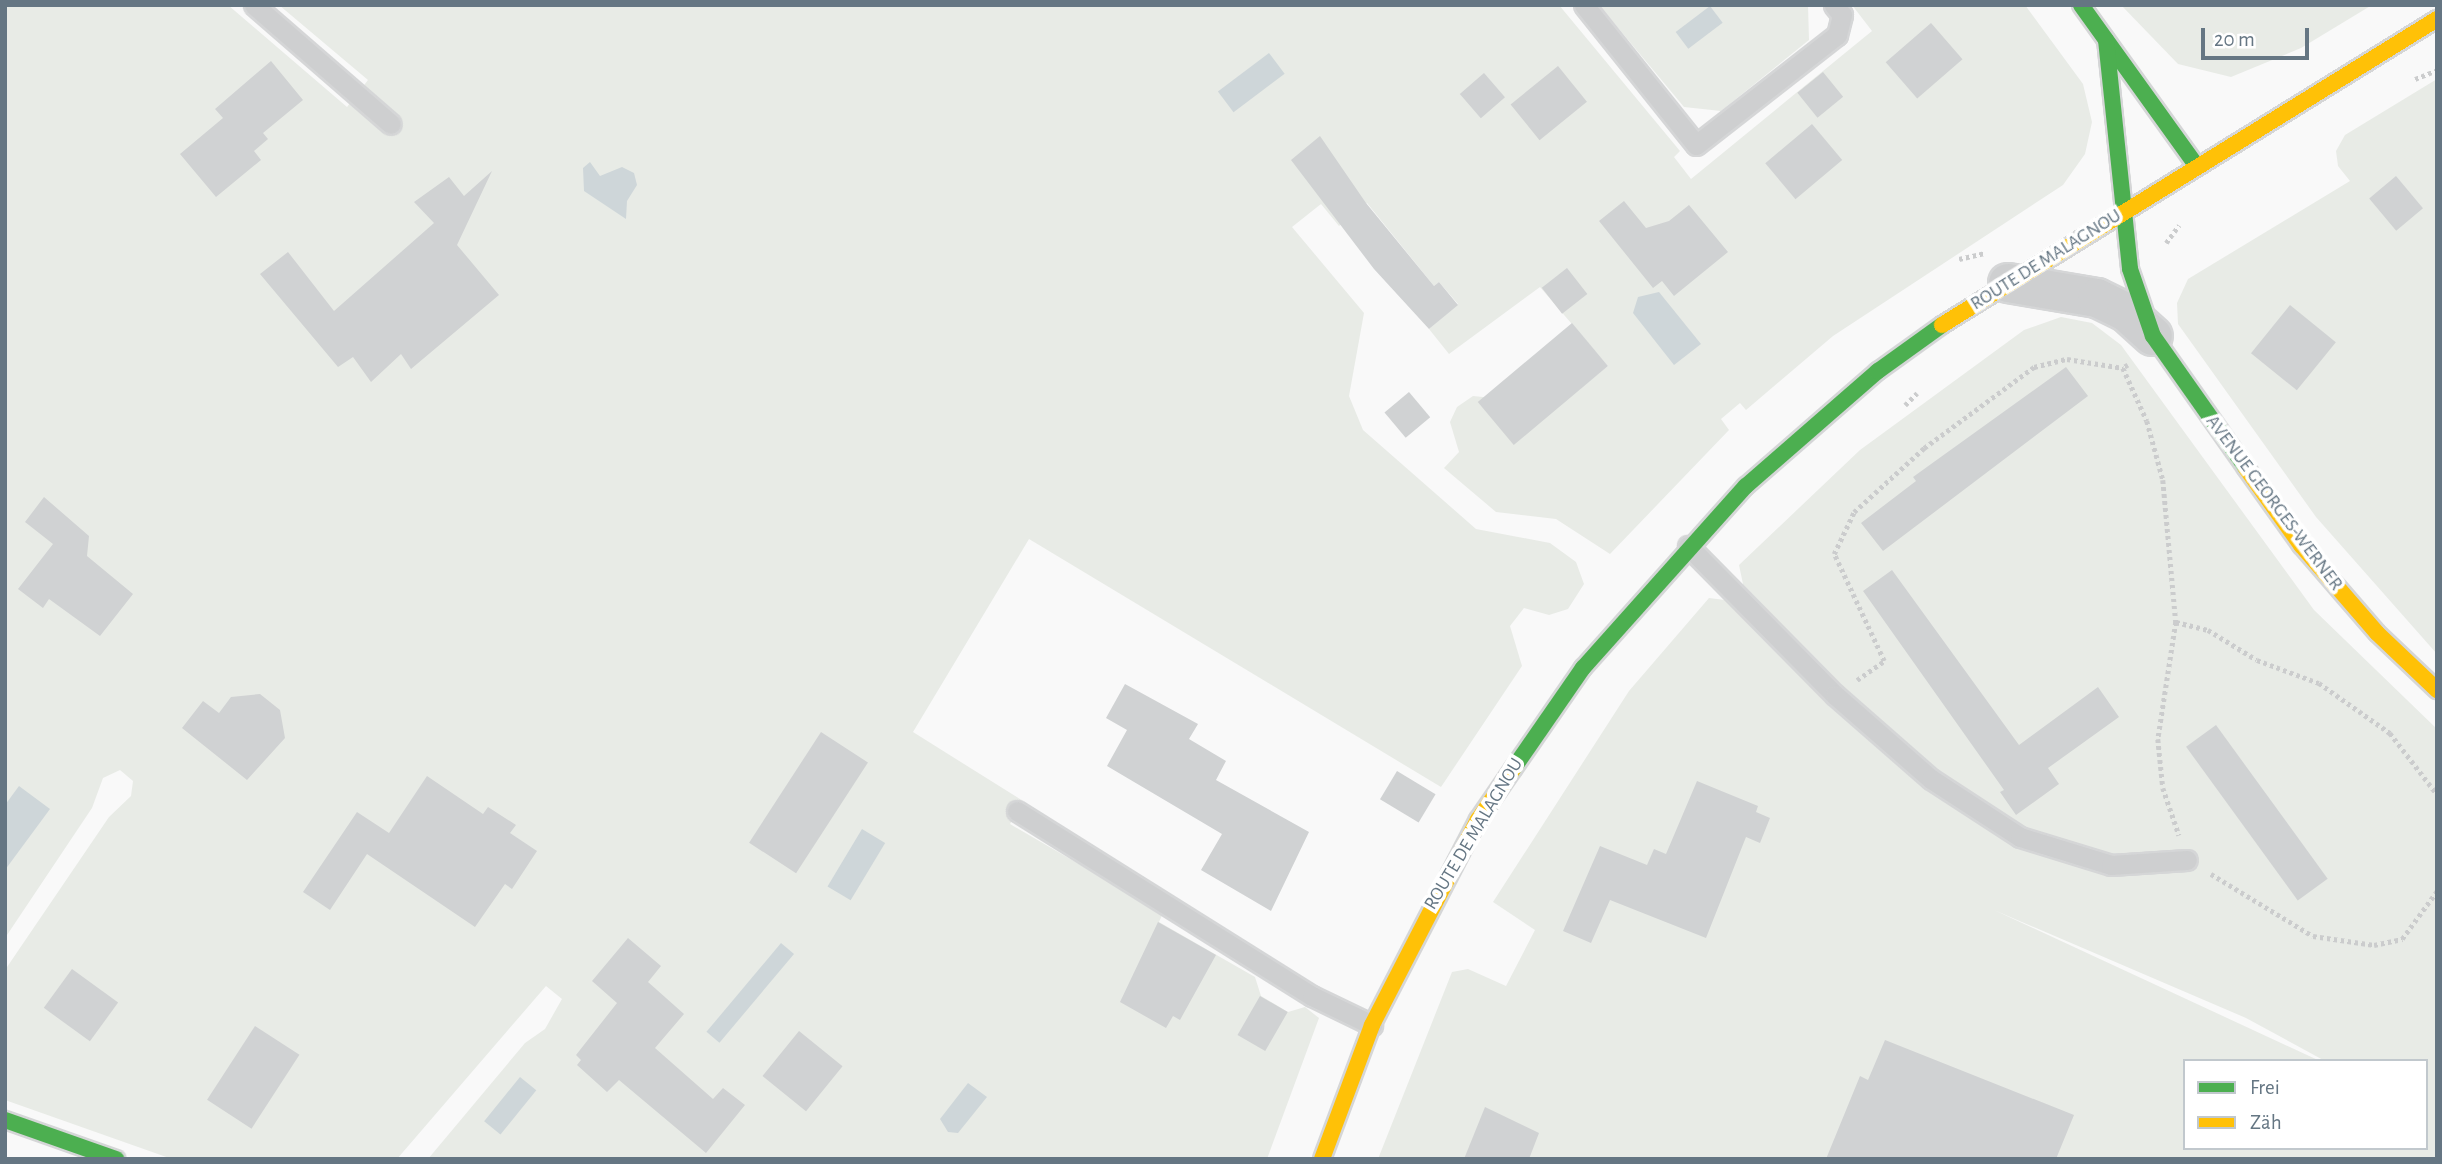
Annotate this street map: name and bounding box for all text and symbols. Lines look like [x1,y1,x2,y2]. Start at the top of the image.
scale bar [2204,14,2312,58]
text: 20 m [2214,29,2255,50]
street label: ROUTE DE MALAGNOU [1967,204,2125,316]
street label: AVENUE GEORGES-WERNER [2201,411,2347,595]
street label: ROUTE DE MALAGNOU [1420,754,1528,914]
legend [2183,1059,2428,1150]
text: Frei [2250,1077,2280,1098]
text: Zäh [2250,1112,2282,1133]

